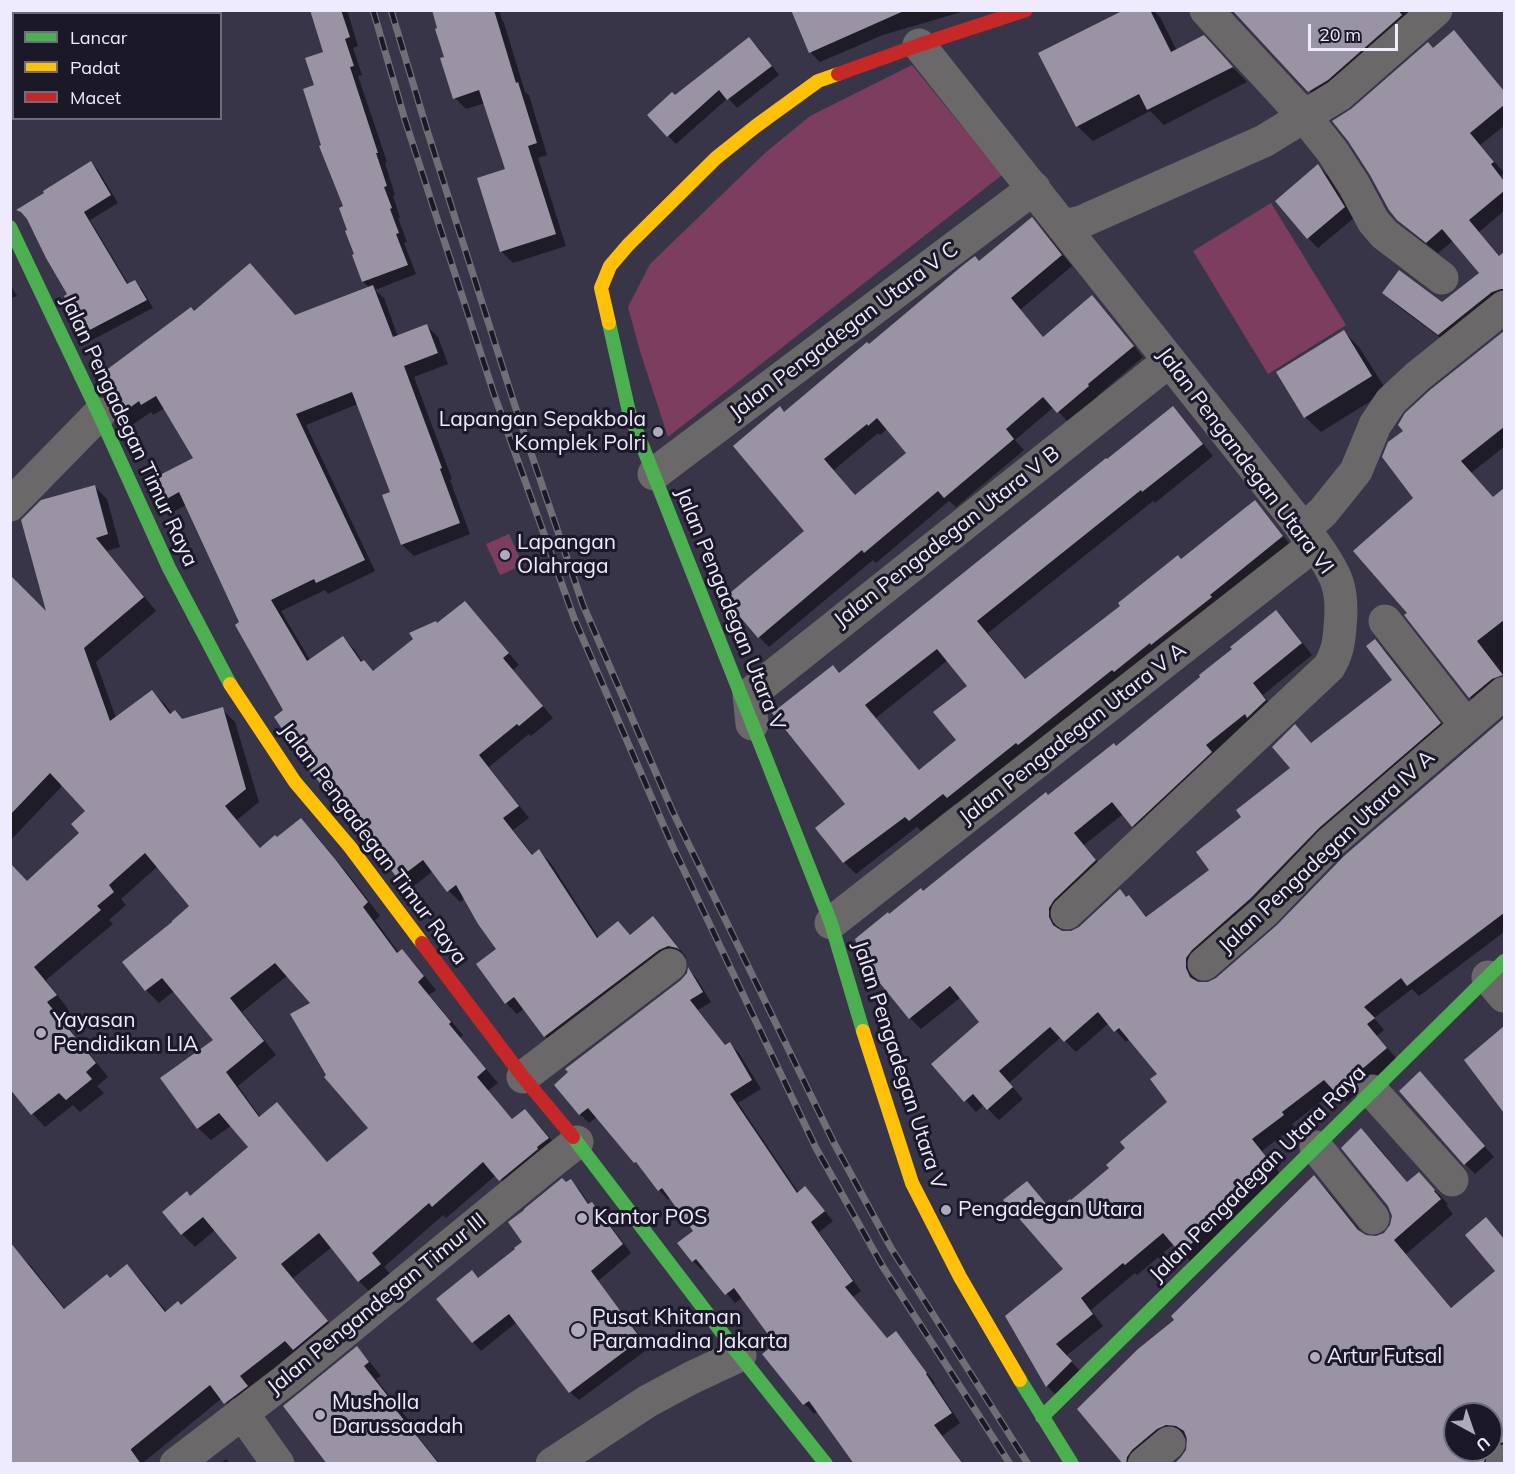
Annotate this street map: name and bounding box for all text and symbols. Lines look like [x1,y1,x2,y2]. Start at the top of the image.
legend [12,12,222,120]
scale bar [1311,12,1401,50]
text: 20 m [1319,23,1361,46]
text: Lancar [70,26,127,49]
text: Padat [70,56,120,79]
text: Macet [70,86,121,109]
street label: Jalan Pengadegan Utara V C [725,237,963,425]
street label: Jalan Pengadegan Timur Raya [55,292,203,570]
street label: Jalan Pengandegan Utara VI [1151,343,1339,579]
place label: Lapangan Sepakbola Komplek Polri [439,407,646,457]
marker: Lapangan Sepakbola Komplek Polri [651,425,665,439]
street label: Jalan Pengadegan Utara V B [829,441,1065,633]
street label: Jalan Pengadegan Utara V [670,484,790,734]
place label: Lapangan Olahraga [517,530,616,580]
marker: Lapangan Olahraga [498,548,512,562]
street label: Jalan Pengadegan Utara V A [955,638,1191,830]
street label: Jalan Pengadegan Timur Raya [274,718,472,970]
street label: Jalan Pengadegan Utara IV A [1214,745,1440,959]
street label: Jalan Pengadegan Utara V [847,938,951,1192]
place label: Yayasan Pendidikan LIA [53,1008,199,1058]
marker: Yayasan Pendidikan LIA [34,1026,48,1040]
street label: Jalan Pengadegan Utara Raya [1145,1061,1371,1287]
place label: Pengadegan Utara [958,1197,1143,1223]
marker: Pengadegan Utara [939,1203,953,1217]
place label: Kantor POS [594,1205,707,1231]
street label: Jalan Pengandegan Timur III [263,1208,491,1400]
marker: Kantor POS [575,1211,589,1225]
place label: Pusat Khitanan Paramadina Jakarta [592,1305,788,1355]
marker: Pusat Khitanan Paramadina Jakarta [569,1321,587,1339]
place label: Artur Futsal [1327,1344,1442,1370]
marker: Artur Futsal [1308,1350,1322,1364]
place label: Musholla Darussaadah [332,1390,464,1440]
north arrow [1443,1402,1503,1462]
marker: Musholla Darussaadah [313,1408,327,1422]
text: U [1472,1433,1494,1456]

